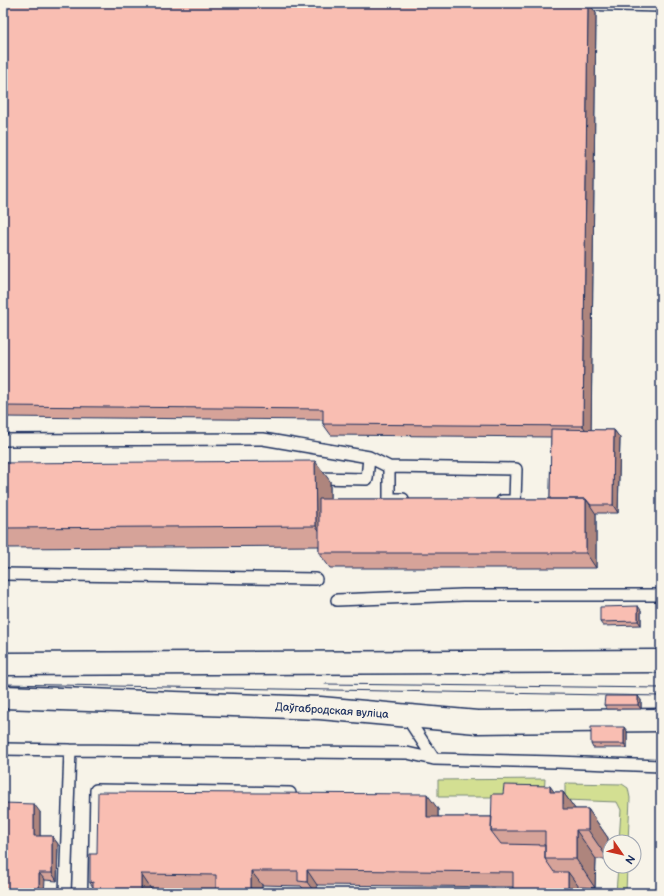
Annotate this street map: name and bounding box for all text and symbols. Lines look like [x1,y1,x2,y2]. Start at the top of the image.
street label: Даўгабродская вуліца [275,700,390,721]
north arrow [602,834,642,874]
text: N [622,852,638,866]

